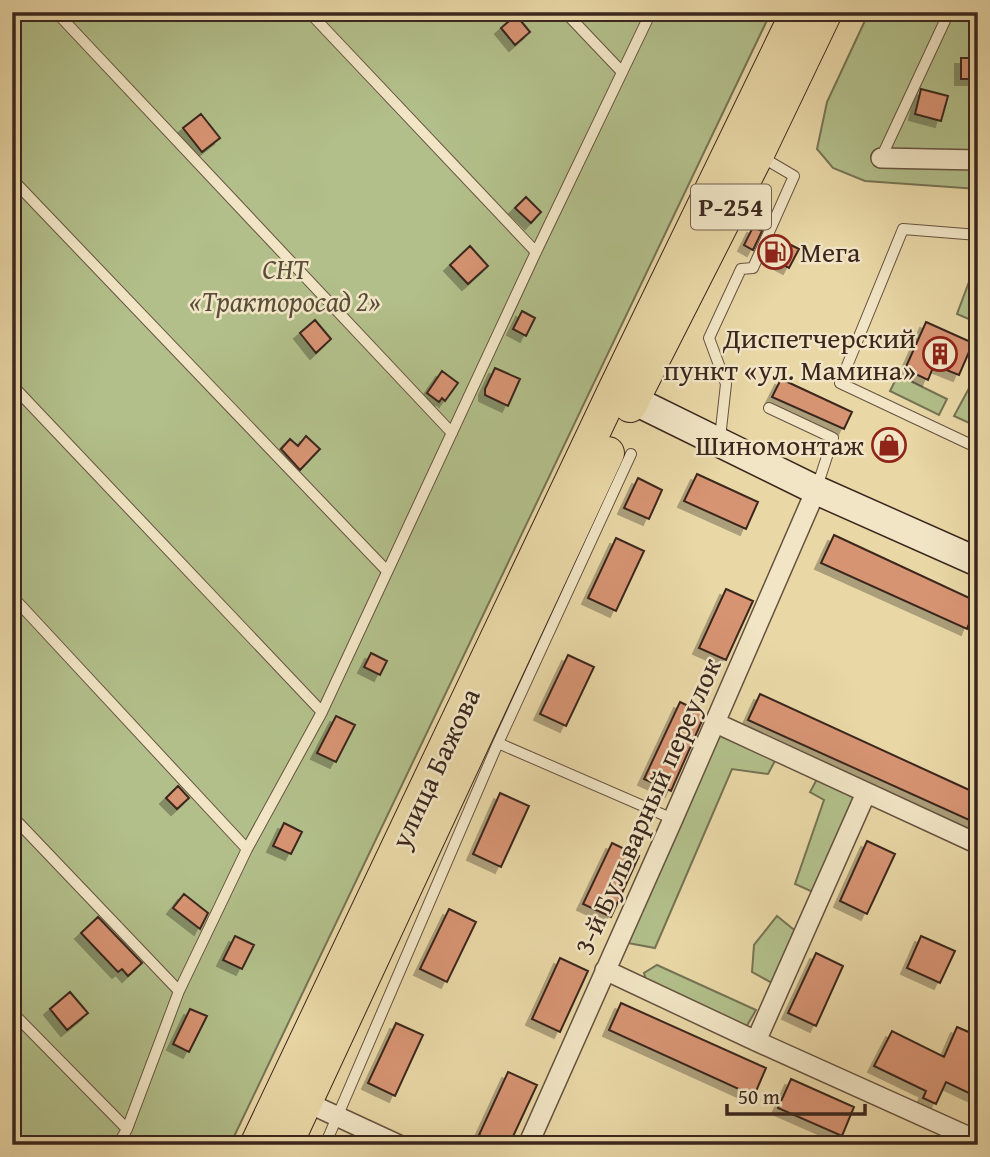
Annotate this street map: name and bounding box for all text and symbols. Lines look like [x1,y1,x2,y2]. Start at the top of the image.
road number: Р-254 [691,184,771,230]
place label: Мега [800,231,861,272]
fuel station icon: Мега [756,233,794,271]
park label: СНТ «Тракторосад 2» [189,248,381,321]
place label: Диспетчерский пункт «ул. Мамина» [663,317,916,390]
building icon: Диспетчерский пункт «ул. Мамина» [921,335,959,373]
place label: Шиномонтаж [696,424,864,465]
shop icon: Шиномонтаж [870,426,908,464]
street label: 3-й Бульварный переулок [562,650,731,961]
street label: улица Бажова [379,680,490,856]
scale bar [727,1073,866,1117]
text: 50 m [738,1081,780,1112]

